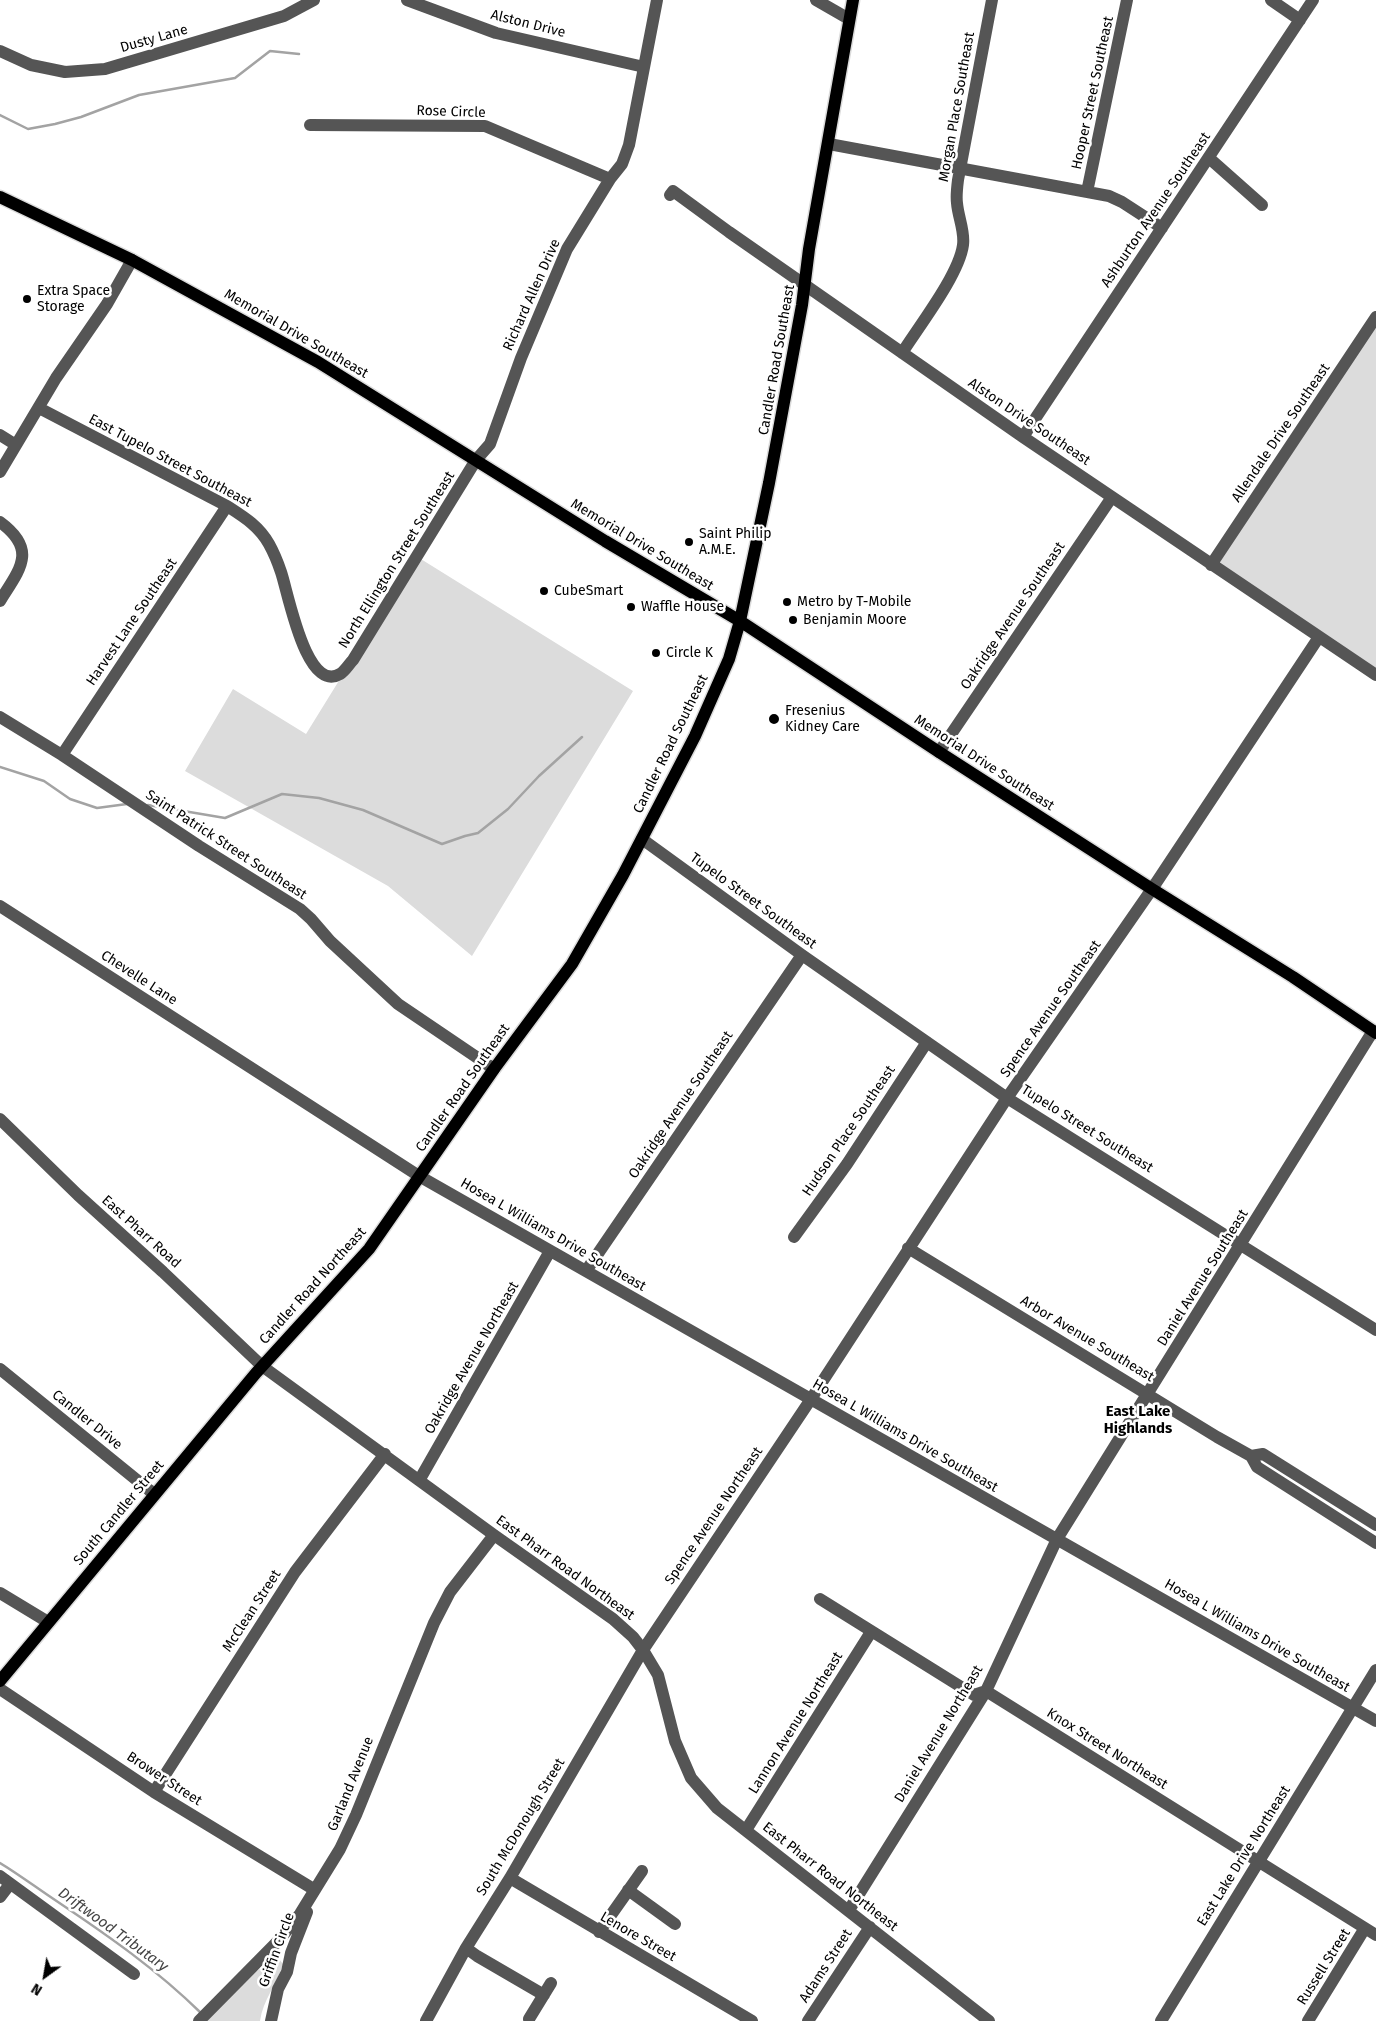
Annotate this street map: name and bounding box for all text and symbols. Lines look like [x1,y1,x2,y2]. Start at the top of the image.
street label: Alston Drive [489,7,567,41]
street label: Hooper Street Southeast [1069,15,1117,171]
street label: Dusty Lane [118,21,190,57]
street label: Morgan Place Southeast [936,31,978,183]
street label: Rose Circle [416,102,486,122]
street label: Ashburton Avenue Southeast [1098,129,1214,291]
street label: Richard Allen Drive [500,237,564,353]
place label: Extra Space Storage [37,283,110,316]
street label: Candler Road Southeast [755,283,799,437]
street label: Memorial Drive Southeast [221,286,371,382]
marker: Extra Space Storage [21,293,33,305]
street label: Allendale Drive Southeast [1228,361,1334,505]
street label: Alston Drive Southeast [965,375,1093,469]
street label: East Tupelo Street Southeast [86,411,254,511]
street label: North Ellington Street Southeast [335,468,459,652]
street label: Memorial Drive Southeast [568,496,716,594]
place label: Saint Philip A.M.E. [699,526,772,558]
marker: Saint Philip A.M.E. [683,536,695,548]
street label: Oakridge Avenue Southeast [957,539,1069,693]
street label: Harvest Lane Southeast [83,555,181,689]
place label: CubeSmart [554,583,623,599]
marker: CubeSmart [538,585,550,597]
place label: Metro by T-Mobile [797,594,911,610]
marker: Metro by T-Mobile [781,596,793,608]
place label: Waffle House [641,599,724,615]
marker: Waffle House [625,601,637,613]
place label: Benjamin Moore [803,612,907,628]
marker: Benjamin Moore [787,614,799,626]
place label: Circle K [666,645,713,661]
marker: Circle K [650,647,662,659]
street label: Candler Road Southeast [630,672,712,816]
place label: Fresenius Kidney Care [785,703,860,736]
street label: Memorial Drive Southeast [911,711,1057,815]
marker: Fresenius Kidney Care [767,712,781,726]
street label: Saint Patrick Street Southeast [142,787,310,903]
street label: Tupelo Street Southeast [687,849,819,953]
street label: Spence Avenue Southeast [997,937,1105,1081]
street label: Chevelle Lane [98,947,180,1009]
street label: Candler Road Southeast [412,1021,514,1155]
street label: Oakridge Avenue Southeast [625,1028,737,1182]
street label: Hudson Place Southeast [799,1063,899,1199]
street label: Tupelo Street Southeast [1018,1082,1156,1176]
street label: Hosea L Williams Drive Southeast [457,1175,649,1295]
street label: East Pharr Road [98,1192,184,1272]
street label: Daniel Avenue Southeast [1154,1207,1252,1349]
street label: Candler Road Northeast [256,1224,370,1348]
street label: Oakridge Avenue Northeast [421,1279,523,1437]
street label: Arbor Avenue Southeast [1017,1292,1157,1386]
street label: Hosea L Williams Drive Southeast [809,1376,1001,1496]
street label: Candler Drive [48,1387,126,1453]
district label: East Lake Highlands [1104,1403,1172,1438]
street label: Spence Avenue Northeast [662,1444,766,1588]
street label: South Candler Street [70,1457,168,1569]
street label: East Pharr Road Northeast [492,1512,638,1624]
street label: McClean Street [219,1567,285,1655]
street label: Hosea L Williams Drive Southeast [1161,1576,1353,1696]
street label: Lannon Avenue Northeast [745,1649,847,1797]
street label: Daniel Avenue Northeast [891,1662,987,1806]
street label: Knox Street Northeast [1043,1705,1171,1793]
street label: Garland Avenue [324,1734,378,1834]
street label: Brower Street [123,1748,205,1810]
street label: South McDonough Street [473,1755,569,1899]
street label: East Lake Drive Northeast [1194,1783,1294,1929]
street label: East Pharr Road Northeast [759,1819,901,1935]
water label: Driftwood Tributary [55,1884,171,1976]
street label: Lenore Street [597,1908,679,1966]
street label: Griffin Circle [256,1910,298,1990]
street label: Adams Street [796,1926,856,2006]
street label: Russell Street [1294,1926,1354,2008]
north arrow [20,1951,70,2001]
text: N [28,1979,45,1999]

